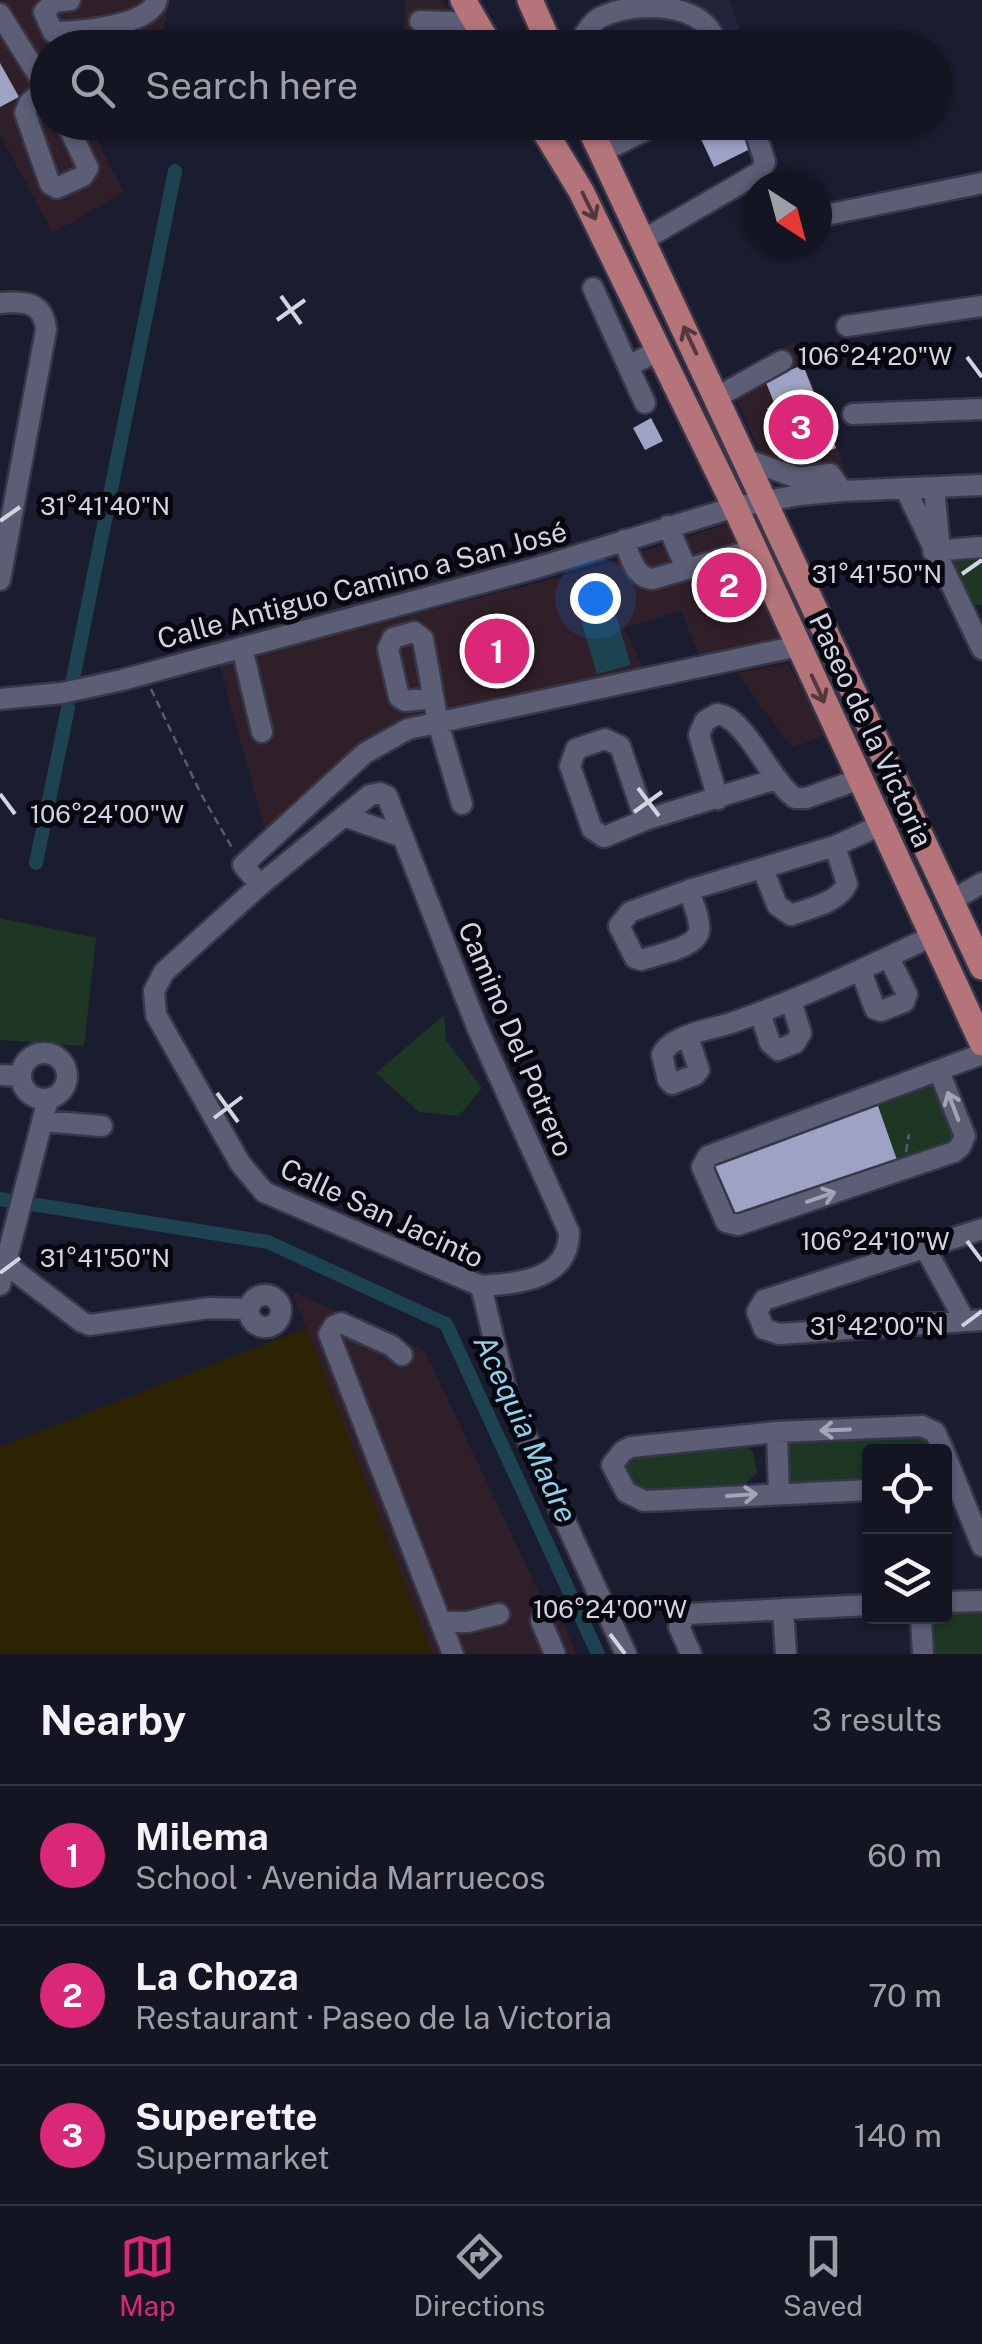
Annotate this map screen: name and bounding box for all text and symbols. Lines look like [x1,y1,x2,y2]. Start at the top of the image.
search box [30,30,952,140]
icon: search [65,58,120,113]
text: Search here [145,63,358,108]
north arrow [742,170,832,260]
one-way arrow [580,191,599,221]
one-way arrow [679,325,698,355]
text: 106°24'20"W [798,341,952,371]
pin: 3 [768,390,834,464]
text: 31°41'40"N [40,491,170,521]
street label: Calle Antiguo Camino a San José [154,514,570,655]
pin: 2 [696,548,762,622]
text: 31°41'50"N [812,559,942,589]
your location [570,573,621,624]
street label: Paseo de la Victoria [803,608,940,852]
pin: 1 [464,614,530,688]
one-way arrow [810,674,829,704]
text: 106°24'00"W [30,799,184,829]
street label: Camino Del Potrero [452,916,581,1161]
one-way arrow [943,1092,961,1123]
street label: Calle San Jacinto [275,1151,489,1274]
one-way arrow [805,1186,837,1204]
text: 106°24'10"W [800,1226,950,1256]
text: 31°41'50"N [40,1243,170,1273]
text: 31°42'00"N [810,1311,944,1341]
water label: Acequia Madre [467,1329,585,1528]
one-way arrow [819,1420,851,1439]
map controls [862,1444,952,1624]
button: locate [862,1444,952,1534]
one-way arrow [725,1485,757,1504]
button: layers [862,1534,952,1624]
text: 106°24'00"W [533,1594,687,1624]
text: Nearby [40,1695,186,1744]
text: 3 results [812,1701,942,1738]
text: Milema [135,1814,269,1859]
text: 1 [66,1837,79,1874]
text: 60 m [867,1837,942,1874]
text: School · Avenida Marruecos [135,1859,545,1896]
text: La Choza [135,1954,299,1999]
text: 2 [62,1977,83,2014]
text: 70 m [868,1977,942,2014]
text: Restaurant · Paseo de la Victoria [135,1999,612,2036]
text: Superette [135,2094,318,2139]
text: 3 [62,2117,83,2154]
text: 140 m [854,2117,942,2154]
text: Supermarket [135,2139,330,2176]
tab: Map [119,2229,176,2322]
tab: Directions [414,2229,545,2322]
tab: Saved [783,2229,863,2322]

